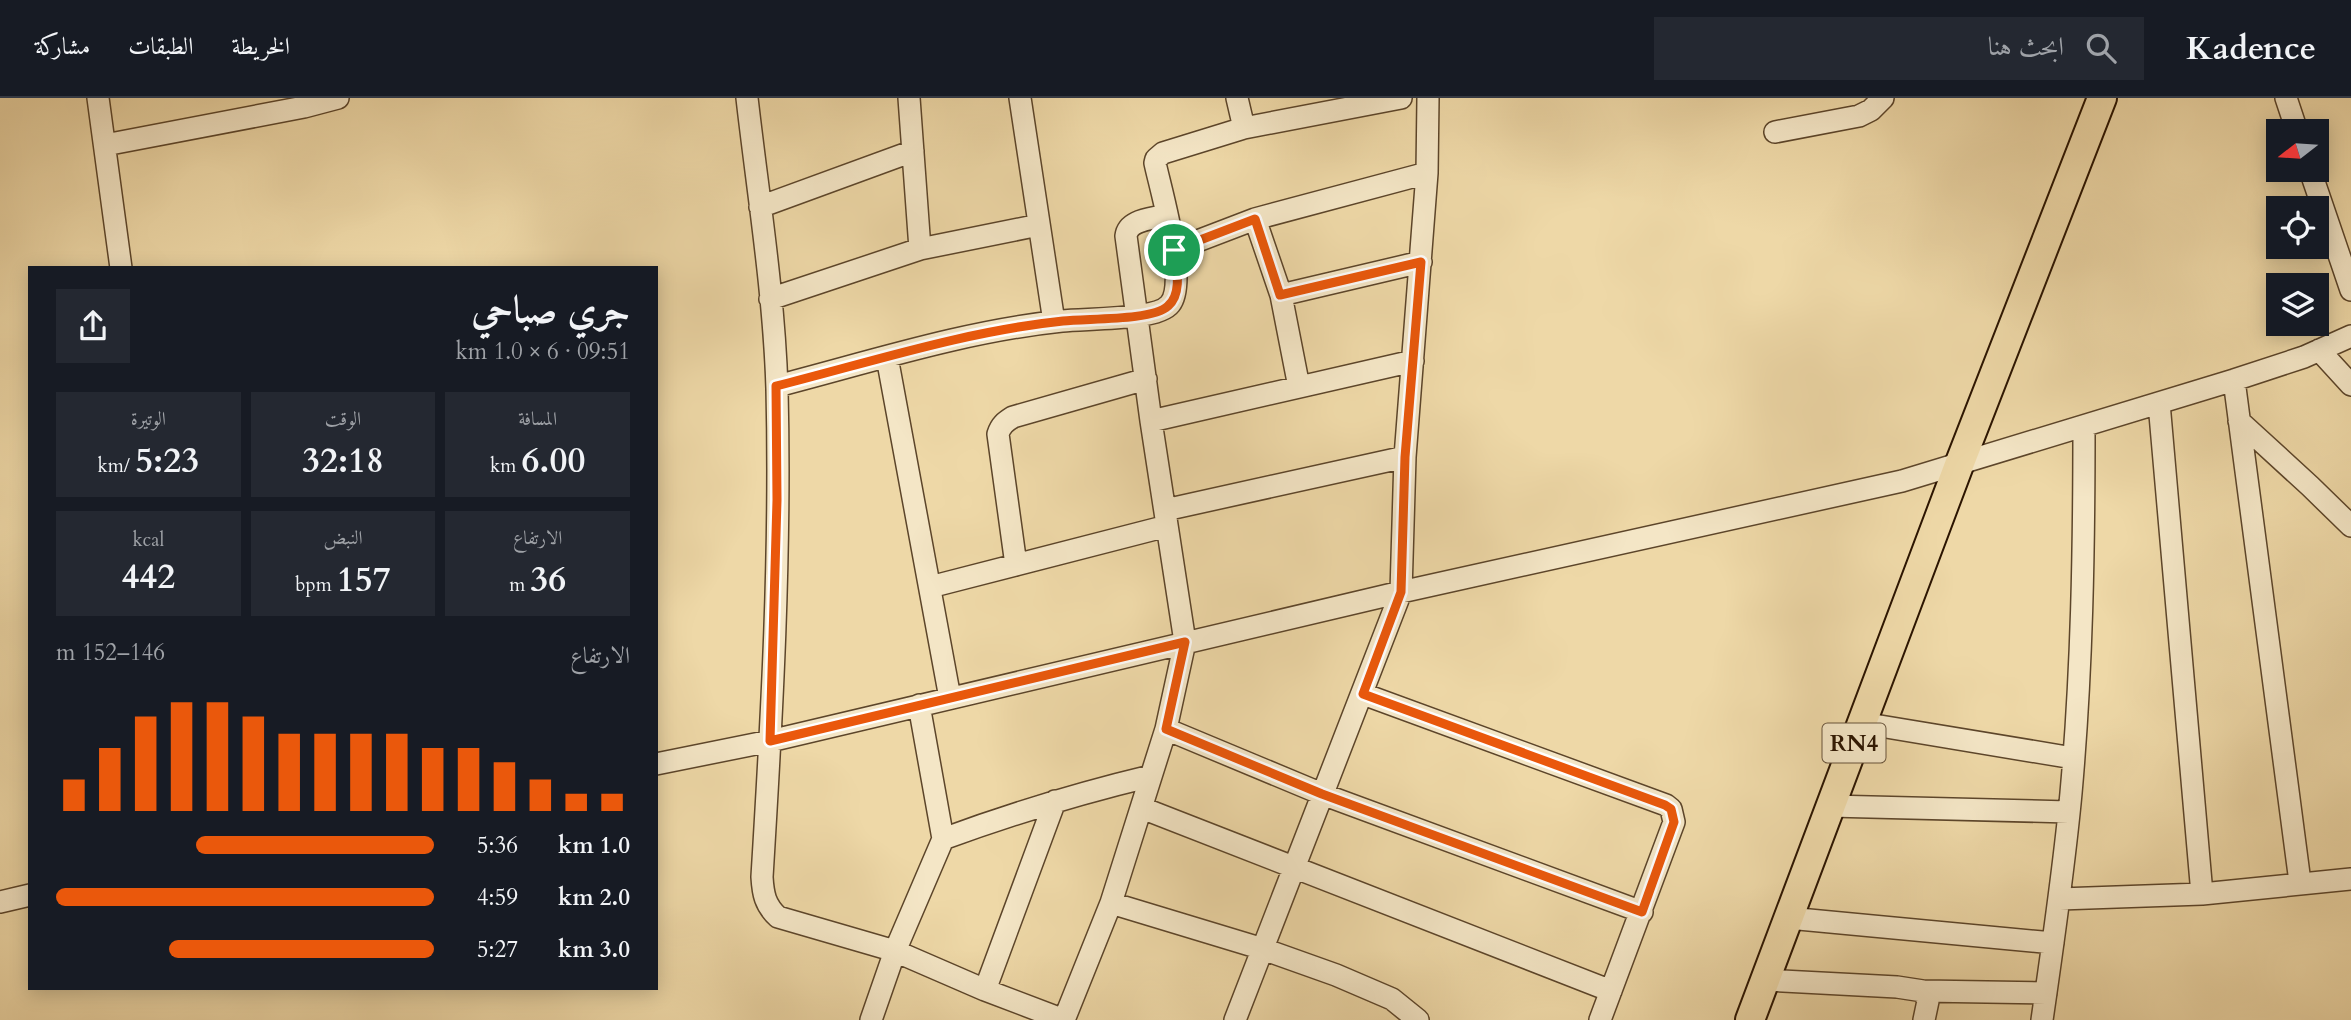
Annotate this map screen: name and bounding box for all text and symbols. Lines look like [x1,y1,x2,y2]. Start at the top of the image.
search box [1654,17,2144,80]
text: Kadence [2186,26,2316,71]
text: ابحث هنا [1988,29,2064,64]
icon: search [2082,29,2120,67]
text: مشاركة [35,30,90,63]
text: الطبقات [128,30,194,63]
text: الخريطة [232,30,290,63]
north arrow [2266,119,2329,182]
map controls [2266,119,2329,336]
button: locate [2266,196,2329,259]
pin [1144,220,1204,280]
icon: arrive [1155,231,1193,269]
button: layers [2266,273,2329,336]
text: جري صباحي [471,284,630,336]
button: share [56,289,130,363]
text: 09:51 · 6 × 1.0 km [456,336,630,367]
text: الوتيرة [131,406,166,432]
text: الوقت [325,406,361,432]
text: المسافة [518,406,557,432]
text: 5:23 [135,437,199,485]
text: 32:18 [302,437,384,485]
text: 6.00 [521,437,585,485]
text: /km [98,453,135,479]
text: km [490,453,521,479]
text: النبض [323,525,363,551]
text: الارتفاع [513,525,562,551]
text: kcal [132,527,164,553]
text: 442 [121,553,175,601]
text: 157 [337,556,391,604]
text: 36 [530,556,566,604]
text: bpm [295,572,337,598]
text: m [509,572,530,598]
text: 146–152 m [56,637,165,668]
text: الارتفاع [570,640,630,671]
road number: RN4 [1822,723,1885,762]
text: 5:36 [477,830,518,861]
text: 1.0 km [558,830,630,861]
text: 4:59 [477,882,518,913]
text: 2.0 km [558,882,630,913]
text: 5:27 [477,934,518,965]
text: 3.0 km [558,934,630,965]

